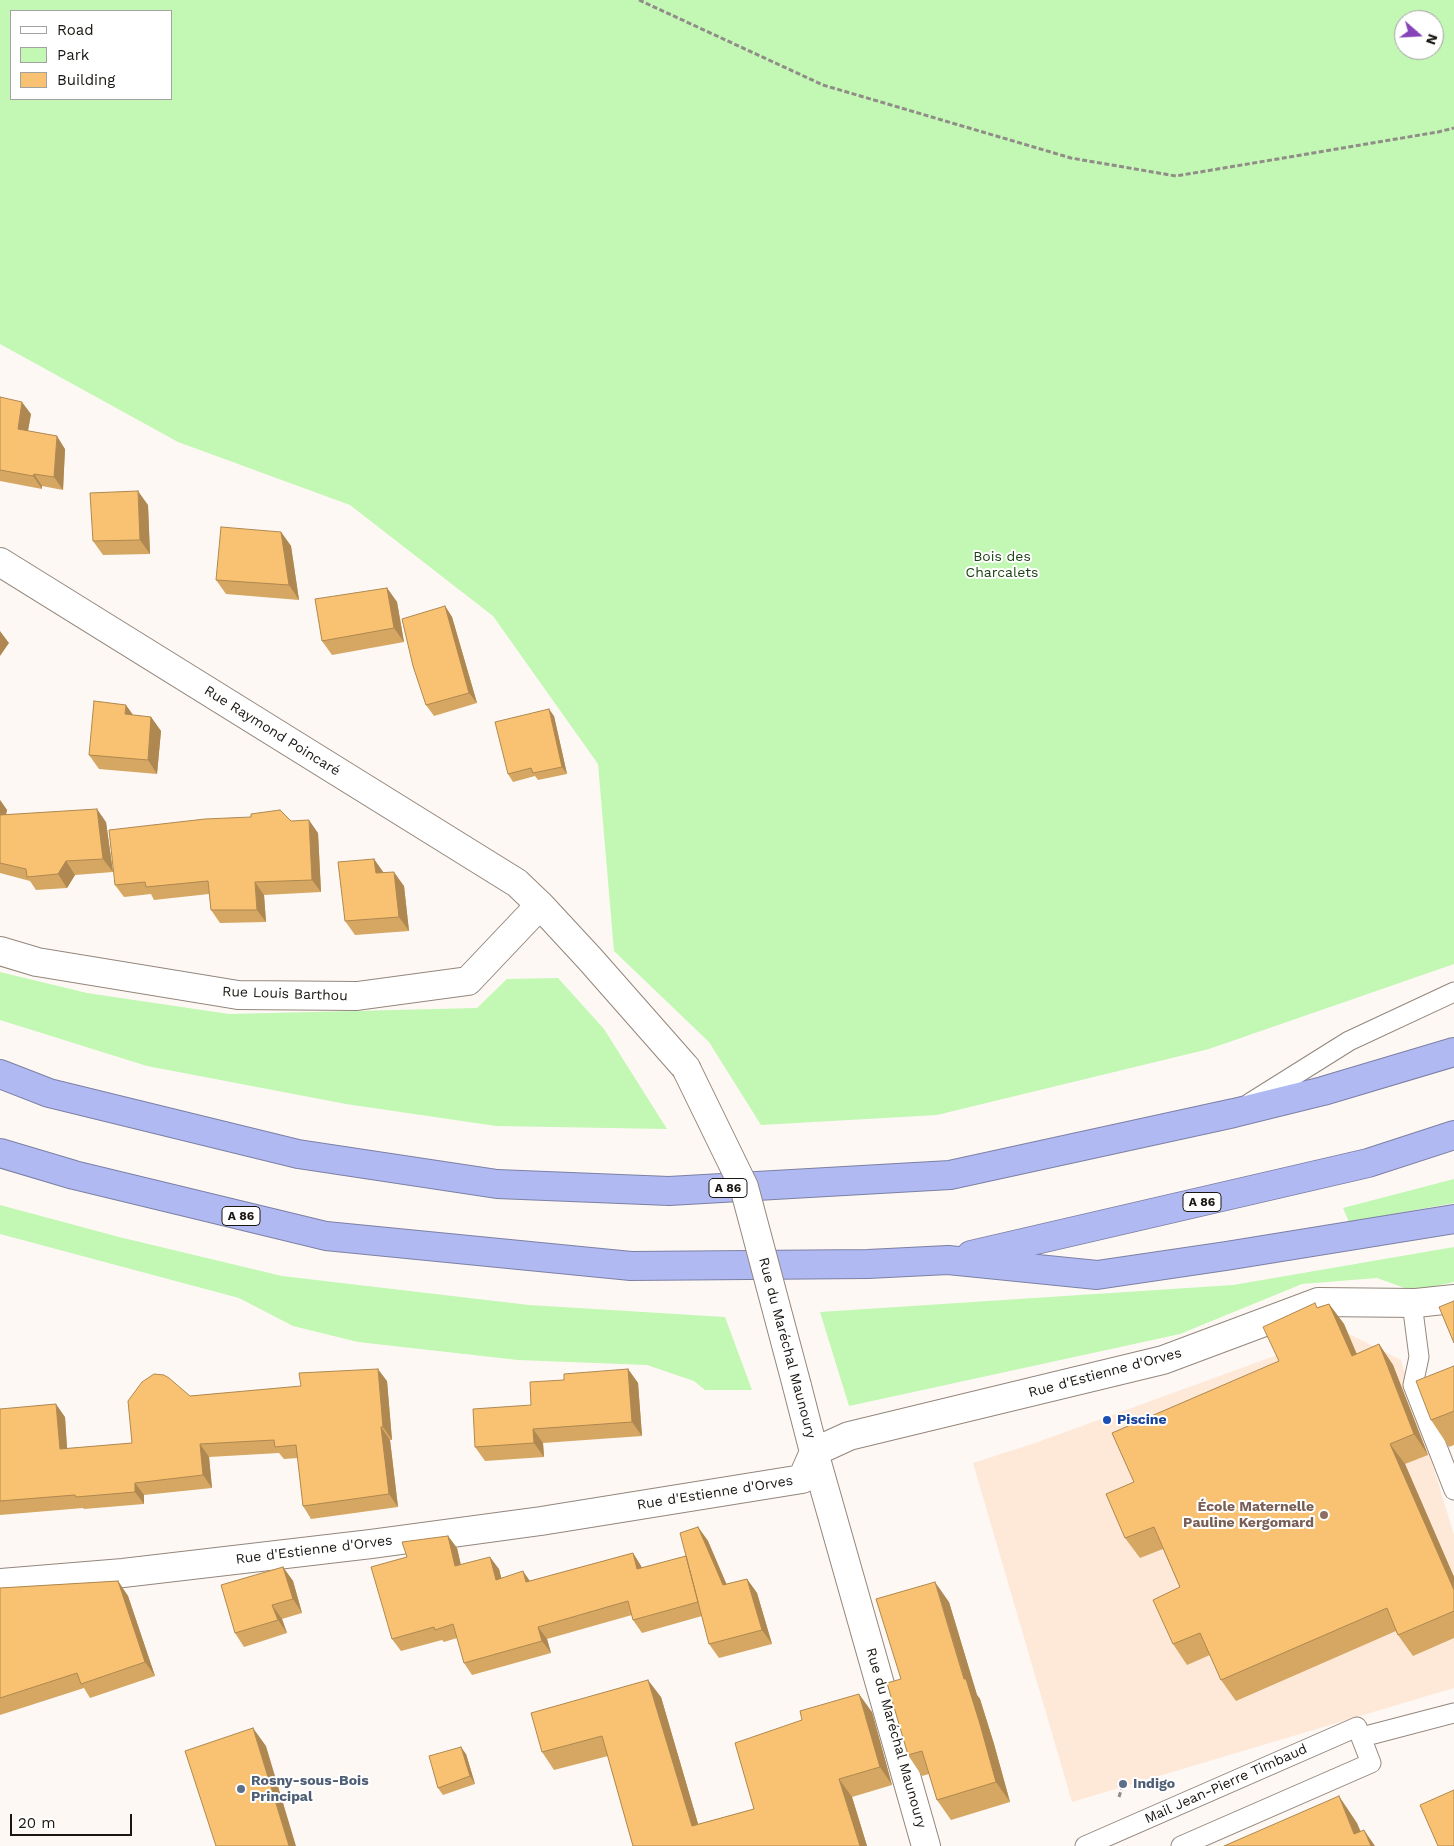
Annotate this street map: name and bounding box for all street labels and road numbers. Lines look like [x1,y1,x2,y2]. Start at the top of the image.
street label: Rue Raymond Poincaré [201,682,343,780]
street label: Rue Louis Barthou [222,983,348,1005]
road number: A 86 [709,1178,747,1198]
road number: A 86 [1183,1192,1221,1212]
road number: A 86 [222,1206,260,1226]
street label: Rue du Maréchal Maunoury [755,1256,819,1440]
street label: Rue d'Estienne d'Orves [1027,1344,1183,1402]
street label: Rue d'Estienne d'Orves [636,1472,794,1514]
street label: Rue d'Estienne d'Orves [235,1532,393,1568]
street label: Rue du Maréchal Maunoury [862,1646,930,1830]
street label: Mail Jean-Pierre Timbaud [1142,1741,1310,1827]

